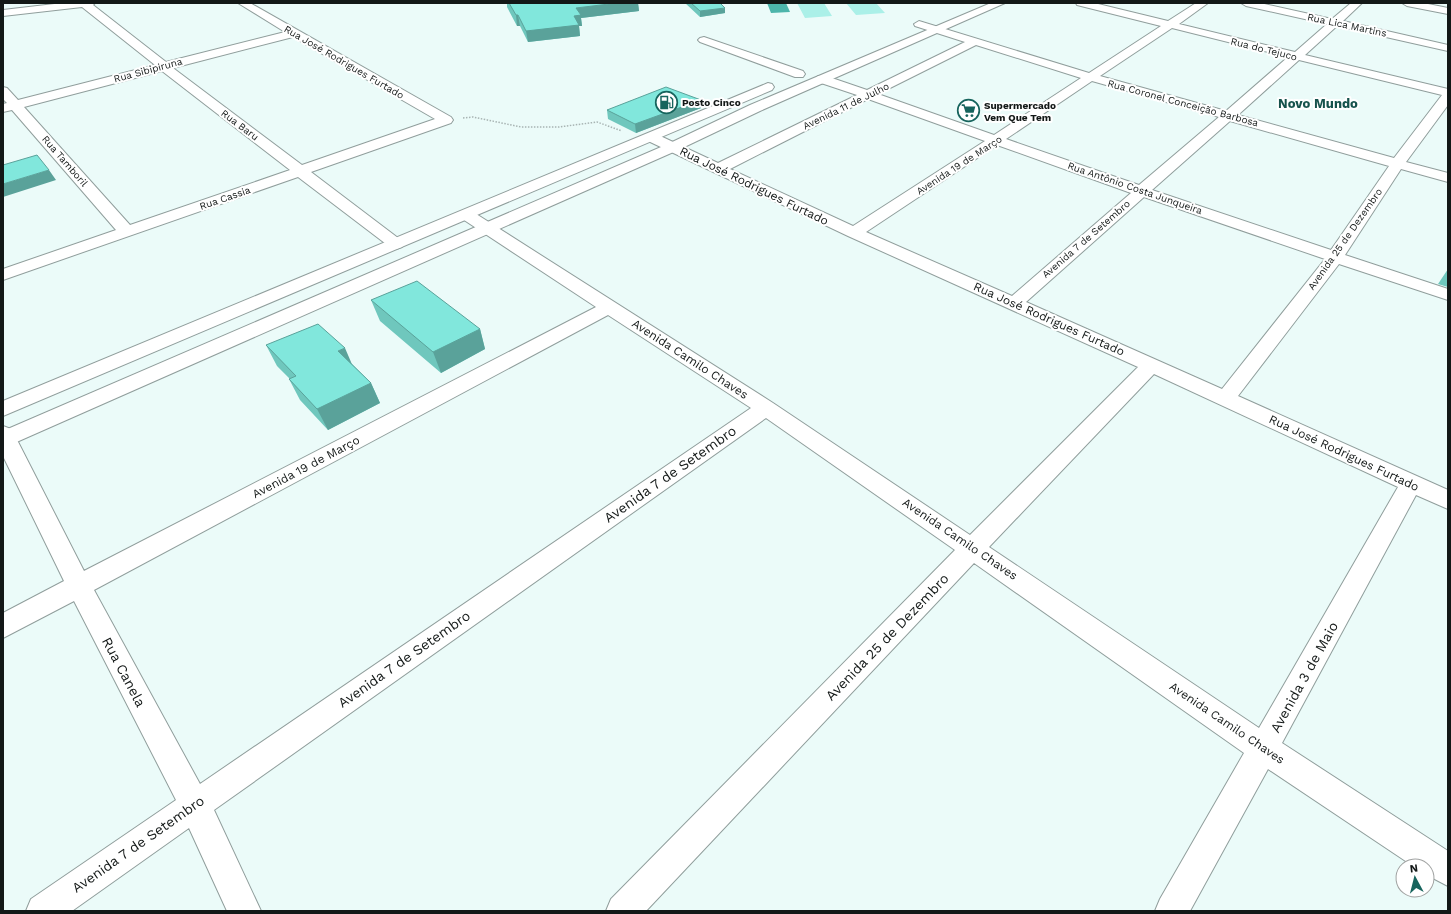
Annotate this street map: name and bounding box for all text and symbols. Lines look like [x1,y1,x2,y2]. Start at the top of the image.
street label: Rua Lica Martins [1306,11,1388,39]
street label: Rua José Rodrigues Furtado [282,23,406,101]
street label: Rua do Tejuco [1230,35,1298,63]
street label: Rua Sibipiruna [113,55,184,84]
street label: Rua Coronel Conceição Barbosa [1106,78,1260,129]
street label: Avenida 11 de Julho [801,80,891,132]
fuel station icon: Posto Cinco [653,89,679,115]
district label: Novo Mundo [1278,96,1358,111]
place label: Posto Cinco [682,97,741,108]
supermarket icon: Supermercado Vem Que Tem [956,98,982,124]
place label: Supermercado Vem Que Tem [984,100,1056,123]
street label: Rua Baru [219,107,261,143]
street label: Rua Tamboril [40,133,90,189]
street label: Avenida 19 de Março [914,133,1004,197]
street label: Rua José Rodrigues Furtado [677,144,831,228]
street label: Rua Antônio Costa Junqueira [1066,160,1204,216]
street label: Rua Cassia [198,184,252,212]
street label: Avenida 25 de Dezembro [1306,186,1384,292]
street label: Avenida 7 de Setembro [1040,198,1132,280]
street label: Rua José Rodrigues Furtado [971,279,1127,359]
street label: Avenida Camilo Chaves [629,316,751,402]
street label: Rua José Rodrigues Furtado [1267,412,1421,494]
street label: Avenida 7 de Setembro [601,422,739,526]
street label: Avenida 19 de Março [250,433,362,501]
street label: Avenida Camilo Chaves [900,495,1020,583]
street label: Avenida 25 de Dezembro [822,570,952,704]
street label: Avenida 7 de Setembro [335,607,473,711]
street label: Avenida 3 de Maio [1267,619,1341,735]
street label: Rua Canela [99,634,149,710]
street label: Avenida Camilo Chaves [1167,679,1287,767]
street label: Avenida 7 de Setembro [69,792,207,896]
north arrow [1395,858,1435,898]
text: N [1409,862,1419,876]

